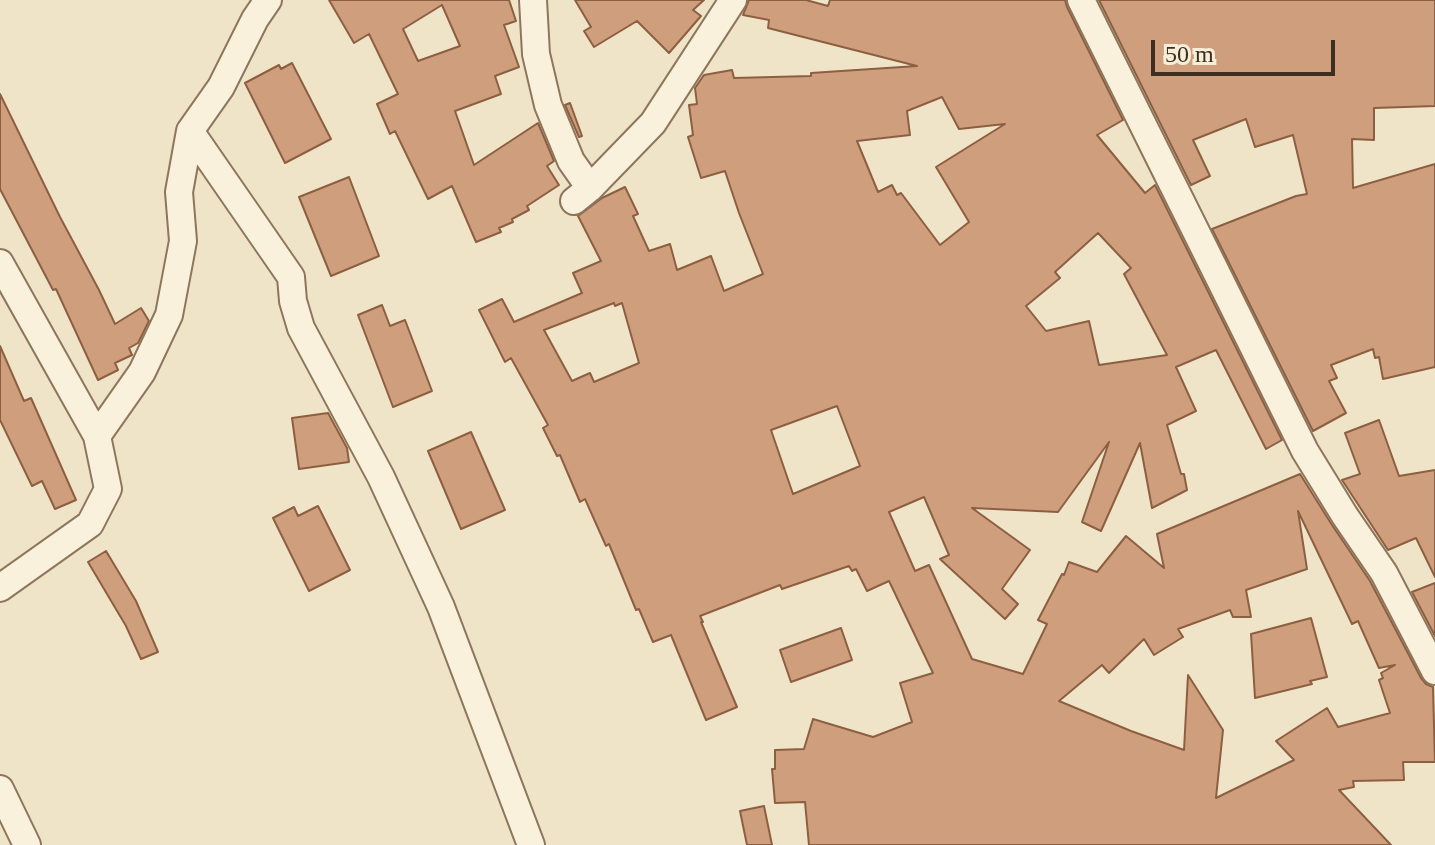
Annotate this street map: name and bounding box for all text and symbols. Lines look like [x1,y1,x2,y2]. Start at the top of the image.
scale bar [1155,24,1339,74]
text: 50 m [1165,41,1214,67]

